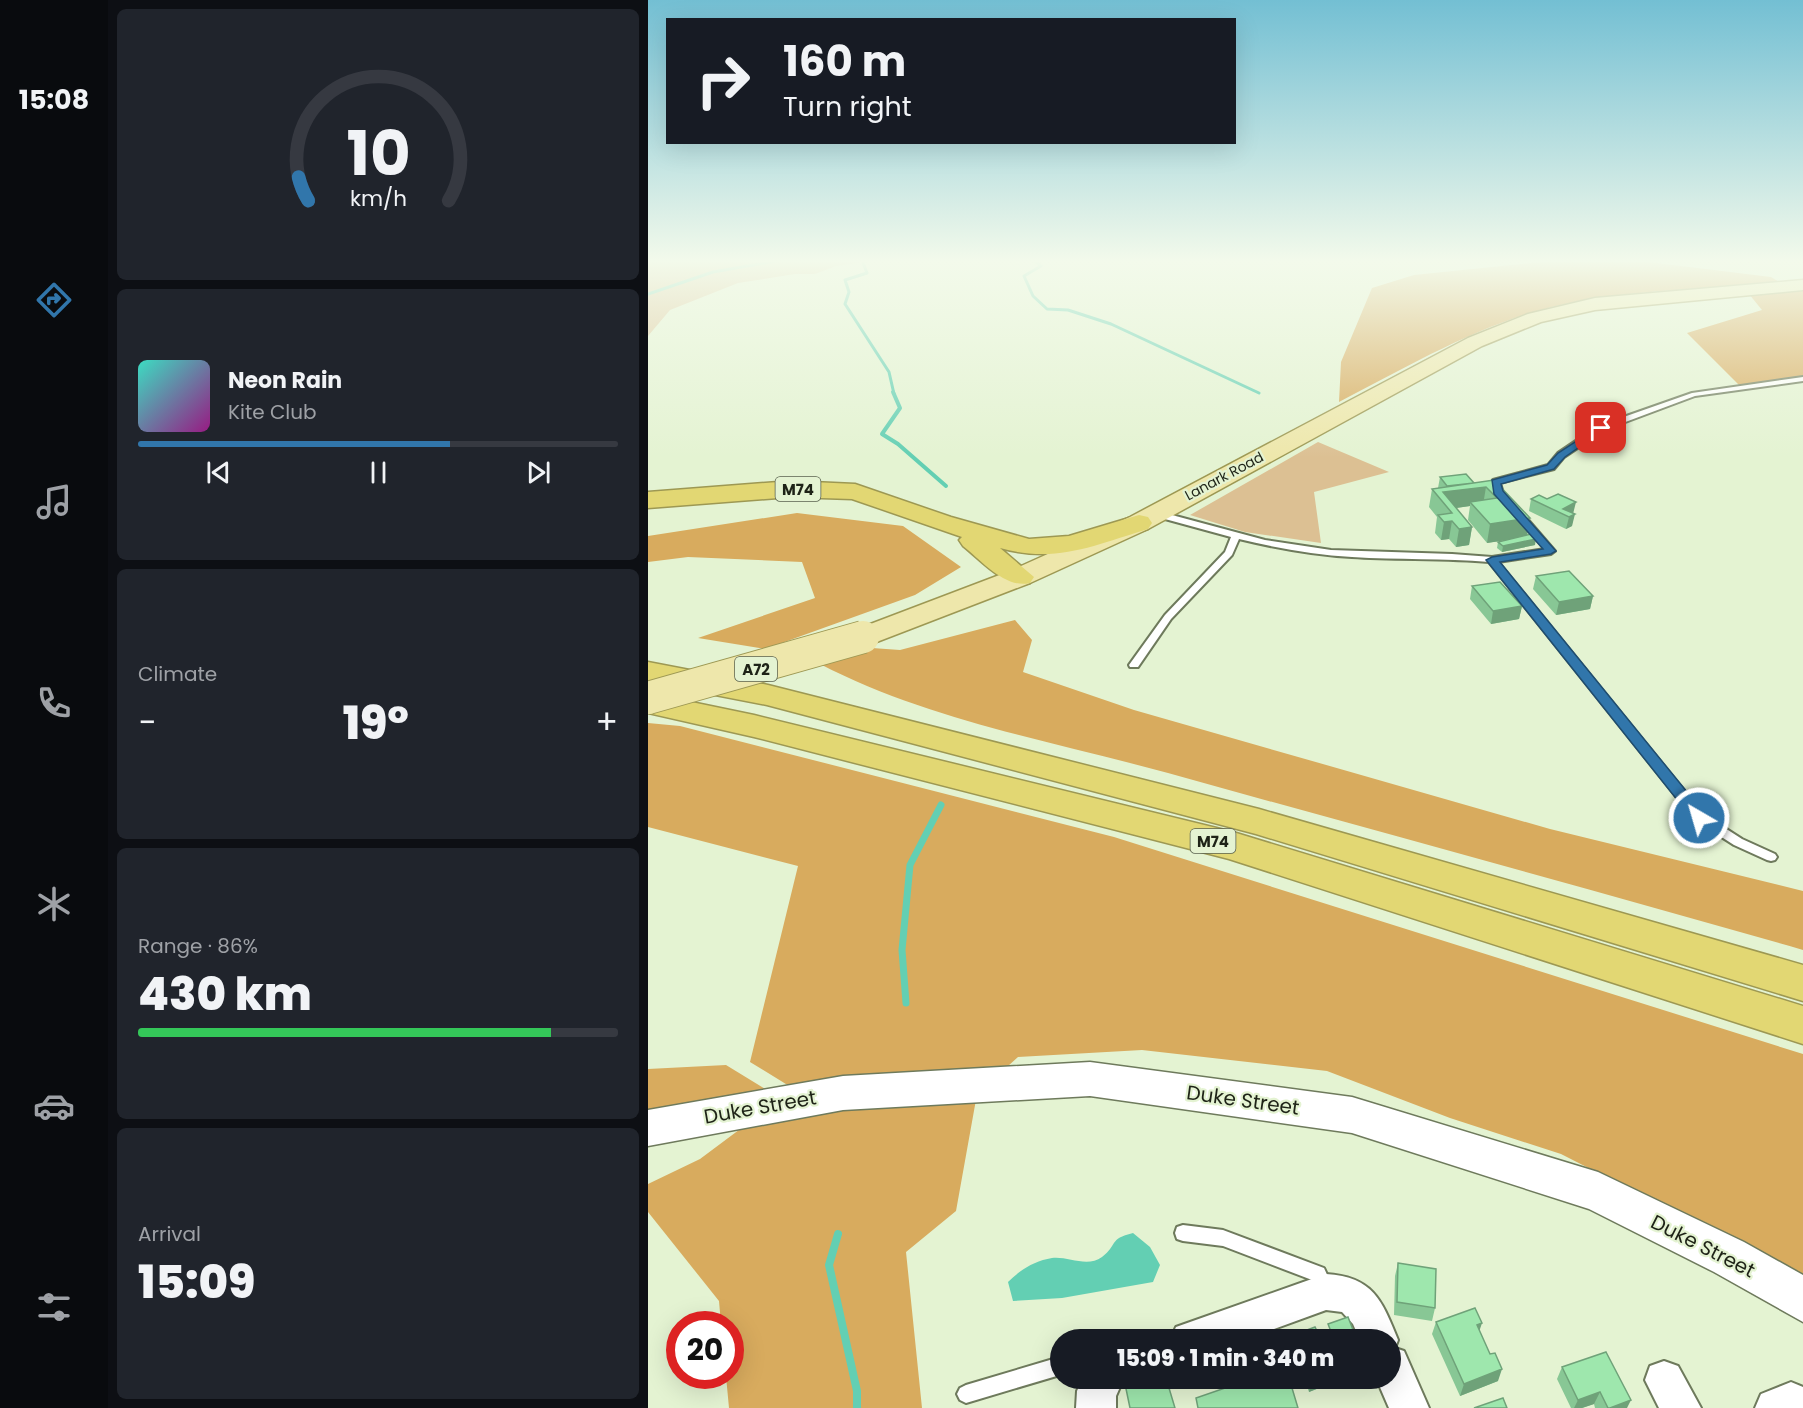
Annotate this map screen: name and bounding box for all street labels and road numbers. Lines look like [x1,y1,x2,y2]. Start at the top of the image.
street label: Lanark Road [1181,447,1267,505]
road number: M74 [776,477,820,501]
road number: A72 [735,657,777,681]
road number: M74 [1190,829,1236,853]
street label: Duke Street [1185,1078,1301,1122]
street label: Duke Street [702,1083,818,1131]
street label: Duke Street [1646,1208,1760,1284]

